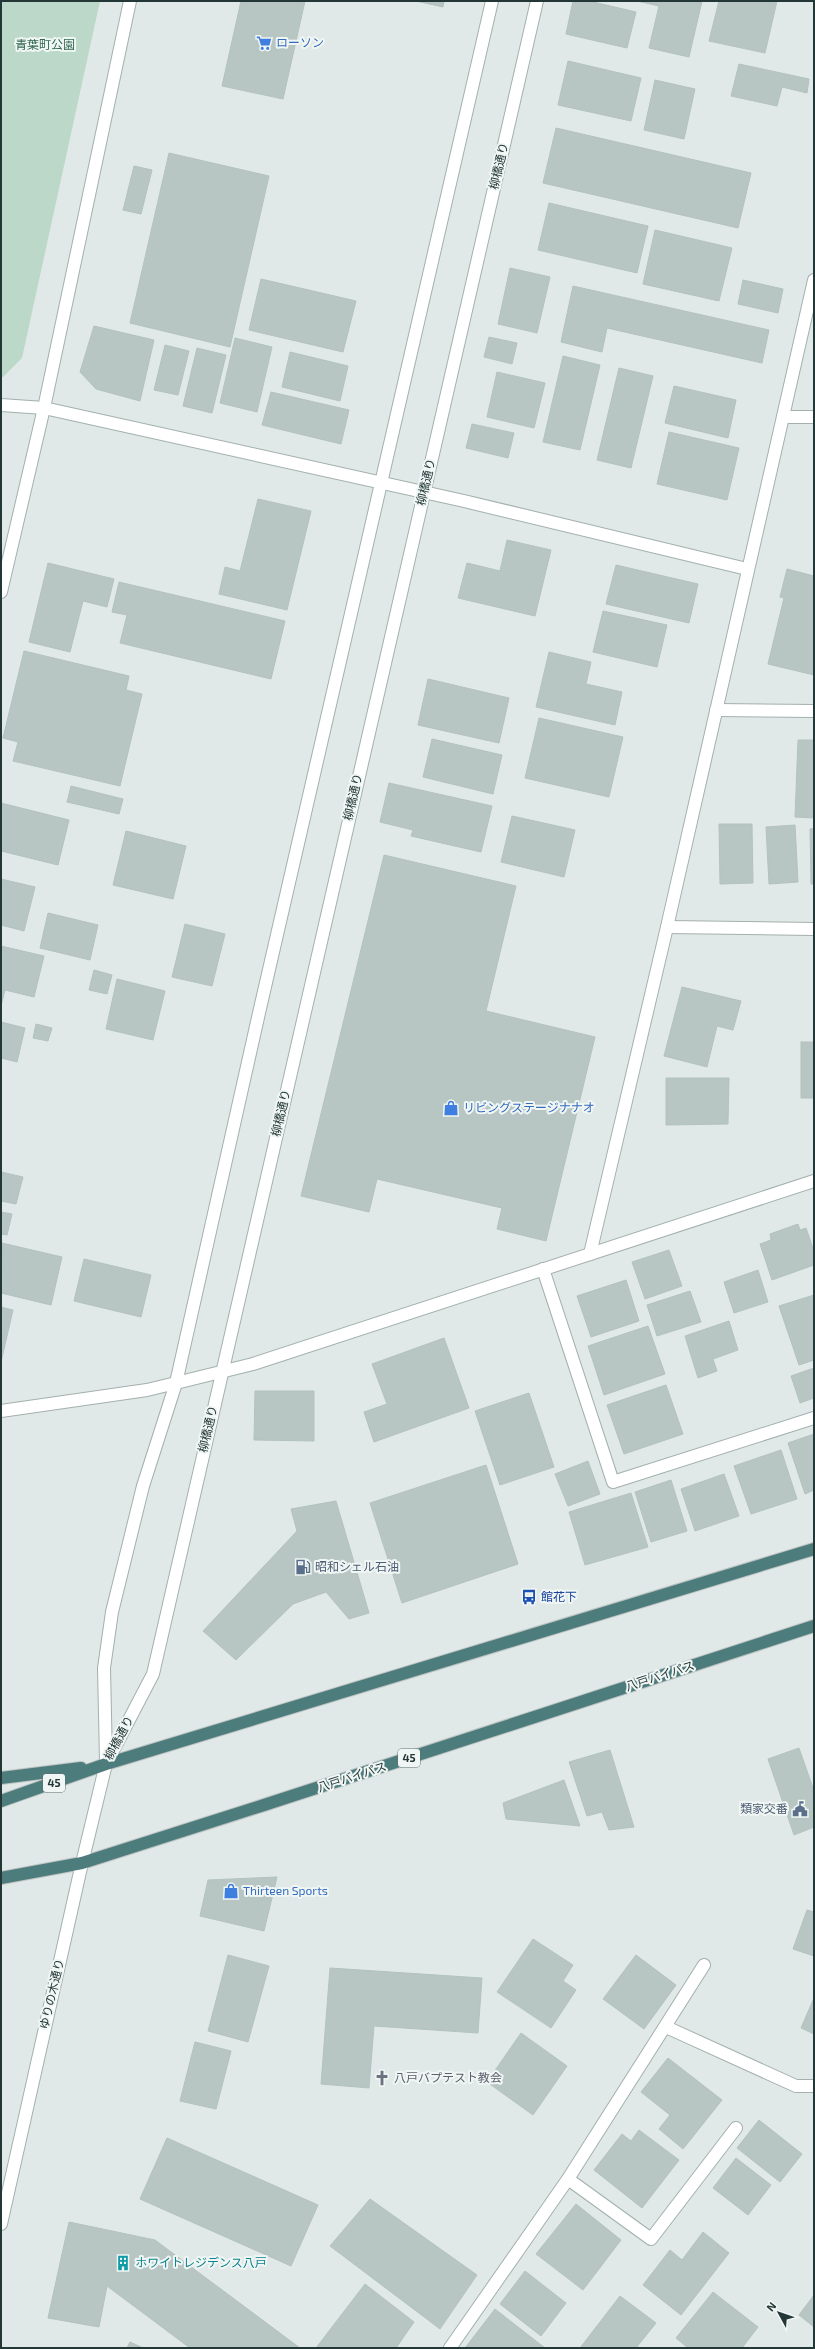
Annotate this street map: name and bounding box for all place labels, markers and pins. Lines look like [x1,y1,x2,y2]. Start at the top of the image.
supermarket icon: ローソン [255,34,273,52]
place label: ローソン [276,35,324,49]
shop icon: リビングステージナナオ [442,1099,460,1117]
place label: リビングステージナナオ [463,1100,595,1114]
fuel station icon: 昭和シェル石油 [294,1558,312,1576]
place label: 昭和シェル石油 [315,1559,399,1573]
bus stop icon: 館花下 [520,1588,538,1606]
place label: 館花下 [541,1589,577,1603]
public building icon: 類家交番 [791,1800,809,1818]
place label: 類家交番 [740,1801,788,1815]
shop icon: Thirteen Sports [222,1882,240,1900]
place label: Thirteen Sports [243,1883,328,1897]
church icon: 八戸バプテスト教会 [373,2069,391,2087]
place label: 八戸バプテスト教会 [394,2070,502,2084]
building icon: ホワイトレジデンス八戸 [114,2254,132,2272]
place label: ホワイトレジデンス八戸 [135,2255,267,2269]

